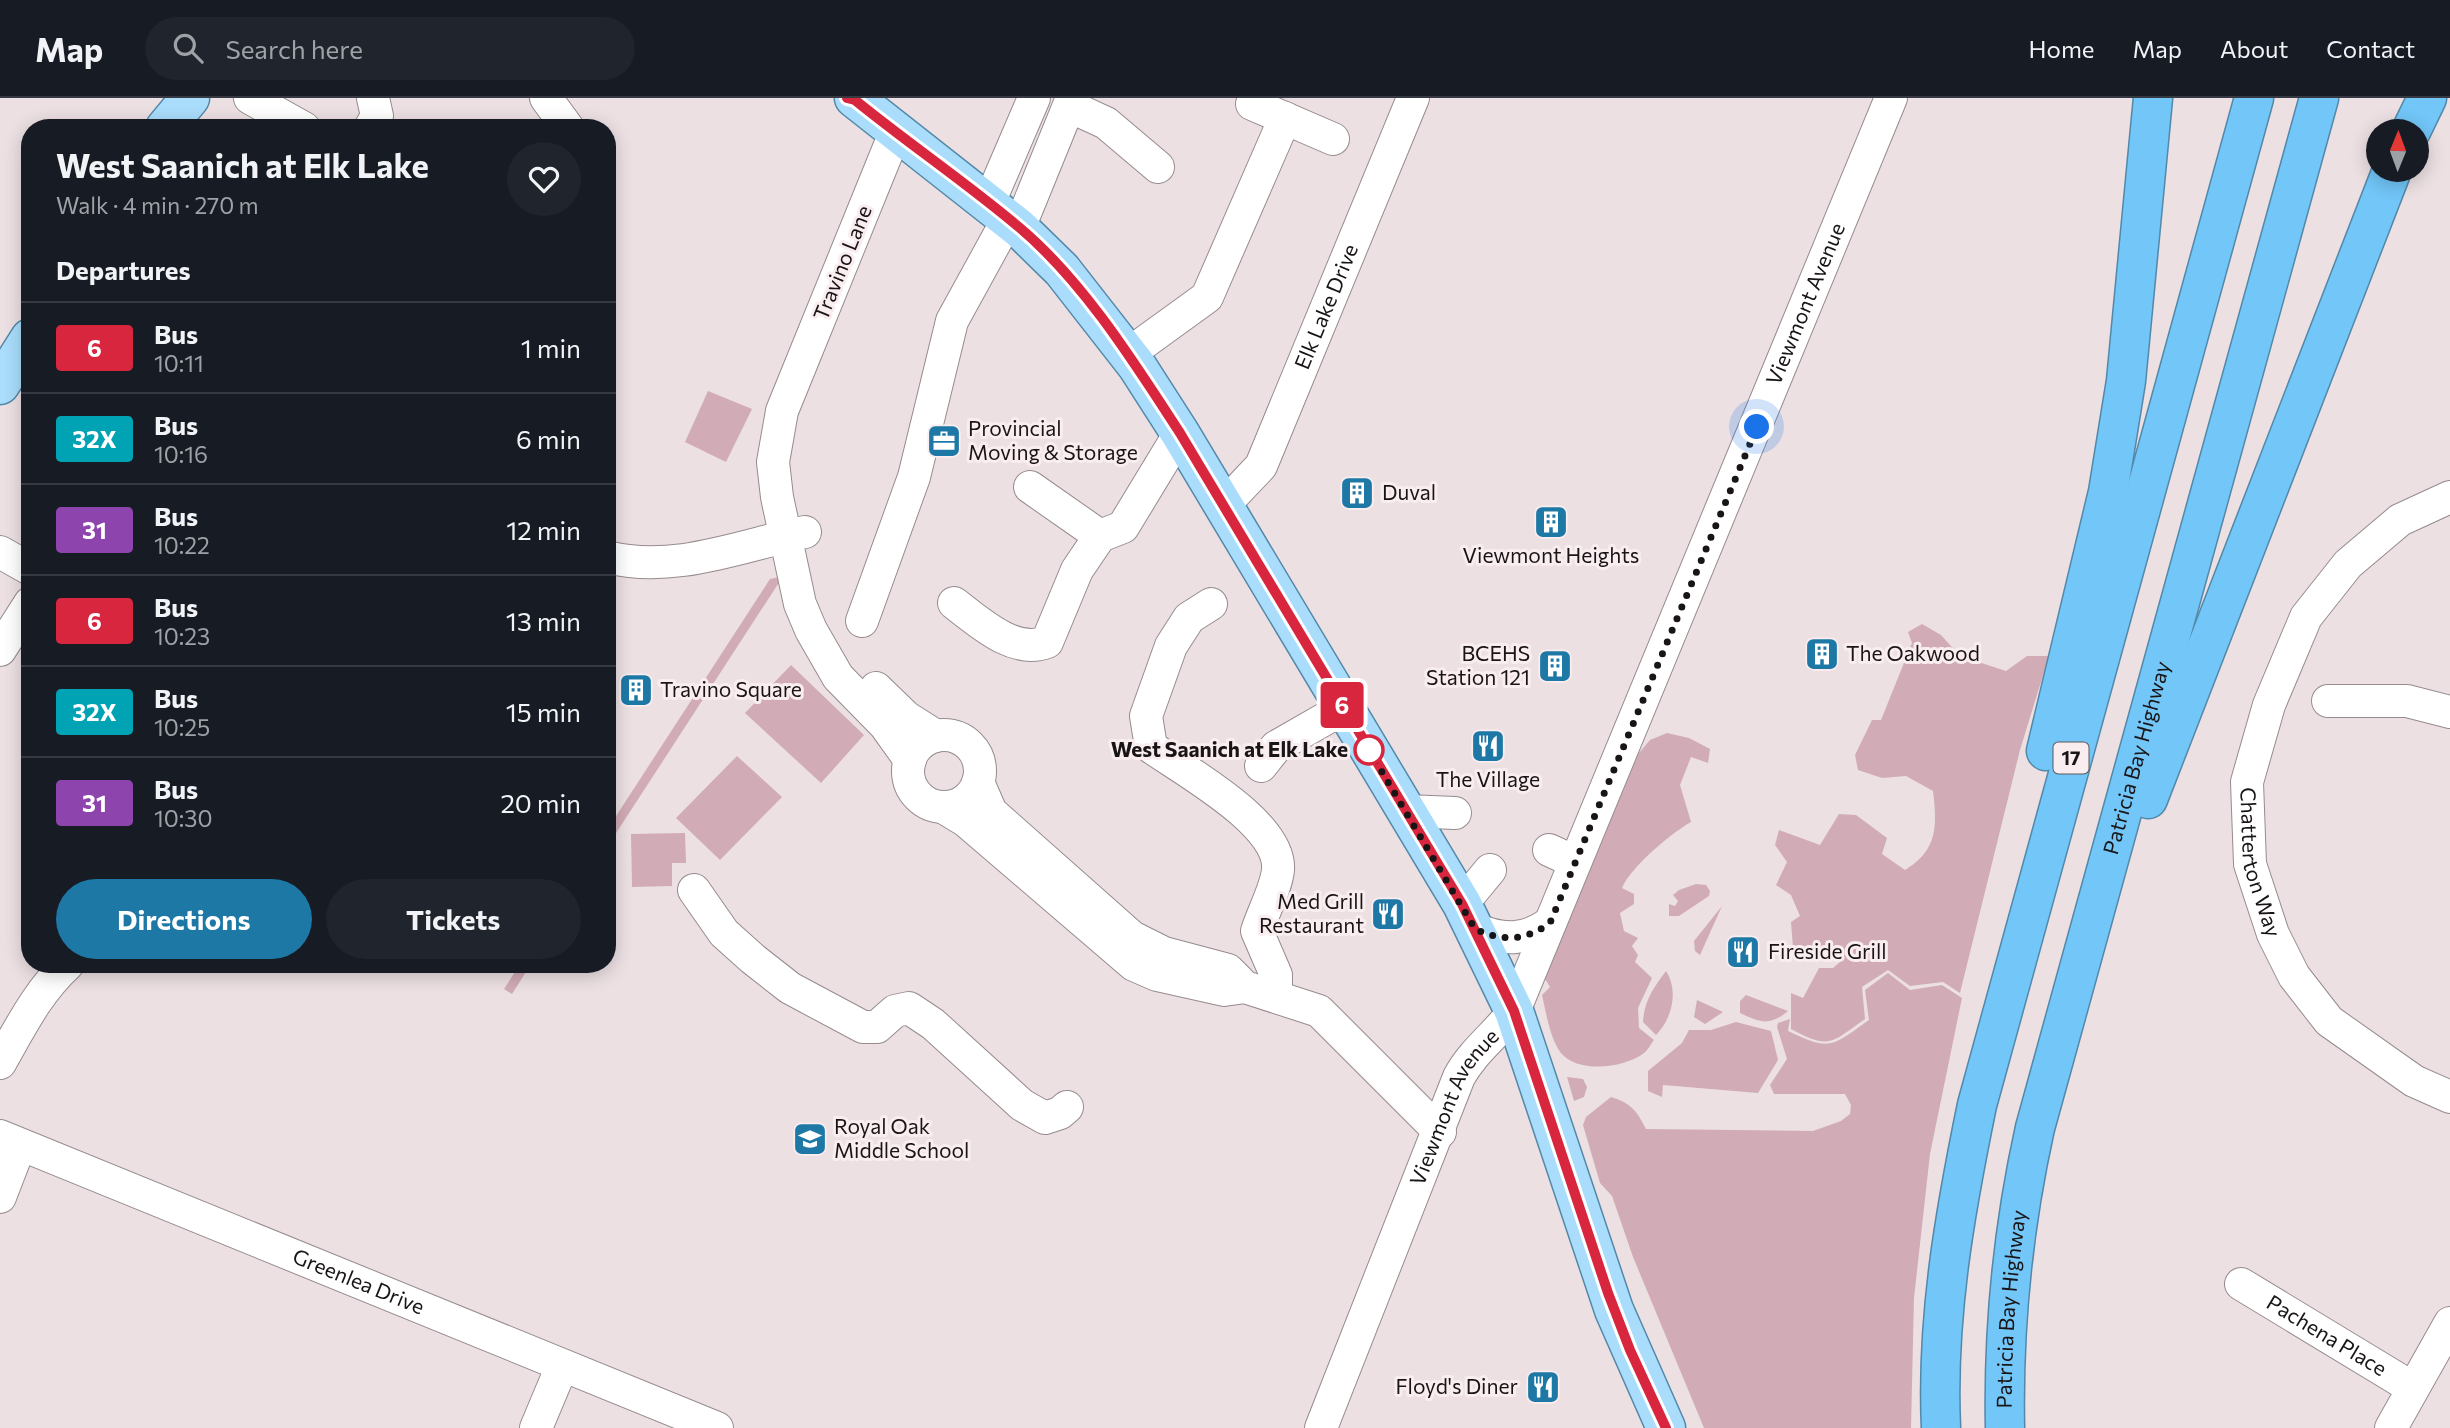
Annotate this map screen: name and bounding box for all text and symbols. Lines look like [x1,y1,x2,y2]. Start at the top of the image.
search box [145,17,635,80]
text: Map [35,28,103,69]
icon: search [169,29,207,67]
text: Search here [225,33,363,64]
text: Home [2029,34,2095,63]
text: Map [2133,34,2182,63]
text: About [2220,34,2288,63]
text: Contact [2326,34,2415,63]
north arrow [2366,119,2429,182]
map controls [2366,119,2429,182]
button: heart [507,142,581,216]
text: West Saanich at Elk Lake [56,144,429,185]
text: Walk · 4 min · 270 m [56,191,259,219]
street label: Travino Lane [807,201,876,323]
street label: Viewmont Avenue [1760,219,1849,388]
street label: Elk Lake Drive [1288,240,1362,372]
text: Departures [56,254,191,285]
text: Bus [154,318,198,349]
text: 1 min [521,332,581,363]
text: 6 [87,333,102,362]
text: 10:11 [154,349,204,377]
text: Bus [154,409,198,440]
your location [1739,409,1774,444]
place label: Provincial Moving & Storage [968,415,1138,464]
office icon: Provincial Moving & Storage [925,422,963,460]
text: 6 min [516,423,581,454]
text: 32X [72,424,117,453]
text: 10:16 [154,440,208,468]
building icon: Duval [1338,474,1376,512]
place label: Duval [1382,479,1436,504]
text: Bus [154,500,198,531]
building icon: Viewmont Heights [1532,503,1570,541]
text: 12 min [506,514,581,545]
text: 31 [82,515,107,544]
text: 10:22 [154,531,210,559]
place label: Viewmont Heights [1463,542,1639,567]
text: Bus [154,591,198,622]
text: 13 min [506,605,581,636]
text: 6 [87,606,102,635]
text: 10:23 [154,622,210,650]
building icon: The Oakwood [1803,635,1841,673]
place label: BCEHS Station 121 [1426,640,1530,689]
place label: The Oakwood [1846,640,1980,665]
building icon: BCEHS Station 121 [1536,647,1574,685]
street label: Patricia Bay Highway [2097,658,2174,857]
building icon: Travino Square [617,671,655,709]
place label: Travino Square [660,676,802,701]
text: Bus [154,682,198,713]
line badge: 6 [1319,682,1365,728]
text: 6 [1335,690,1349,719]
text: 15 min [506,696,581,727]
text: 32X [72,697,117,726]
text: 10:25 [154,713,210,741]
restaurant icon: The Village [1469,727,1507,765]
marker: West Saanich at Elk Lake [1354,735,1384,765]
place label: West Saanich at Elk Lake [1111,736,1348,761]
road number: 17 [2054,743,2088,774]
place label: The Village [1436,766,1540,791]
text: Bus [154,773,198,804]
text: 20 min [500,787,581,818]
street label: Chatterton Way [2236,787,2287,940]
text: 31 [82,788,107,817]
text: 10:30 [154,804,212,832]
button: Directions [56,879,312,959]
button: Tickets [326,879,581,959]
place label: Med Grill Restaurant [1259,888,1364,937]
restaurant icon: Med Grill Restaurant [1369,895,1407,933]
restaurant icon: Fireside Grill [1724,933,1762,971]
place label: Fireside Grill [1768,938,1887,963]
street label: Viewmont Avenue [1404,1023,1503,1189]
place label: Royal Oak Middle School [834,1113,969,1162]
school or university icon: Royal Oak Middle School [791,1120,829,1158]
street label: Patricia Bay Highway [1991,1208,2030,1409]
street label: Greenlea Drive [290,1243,428,1319]
street label: Pachena Place [2263,1289,2392,1380]
restaurant icon: Floyd's Diner [1524,1368,1562,1406]
place label: Floyd's Diner [1396,1373,1518,1398]

